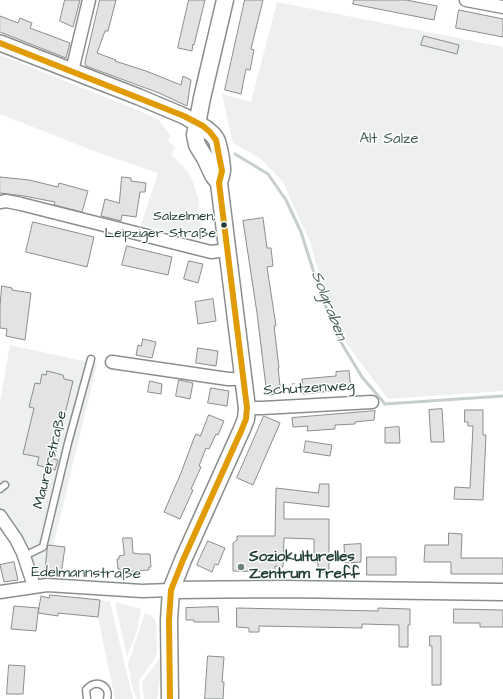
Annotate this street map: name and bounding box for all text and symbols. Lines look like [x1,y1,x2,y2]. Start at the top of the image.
park label: Alt Salze [359,131,419,149]
place label: Salzelmen, Leipziger Straße [105,209,216,242]
marker: Salzelmen, Leipziger Straße [219,220,229,230]
water label: Solgraben [306,269,350,343]
street label: Schützenweg [263,378,355,400]
street label: Maurerstraße [30,409,72,511]
place label: Soziokulturelles Zentrum Treff [249,549,360,584]
marker: Soziokulturelles Zentrum Treff [236,562,246,572]
street label: Edelmannstraße [31,564,141,584]

